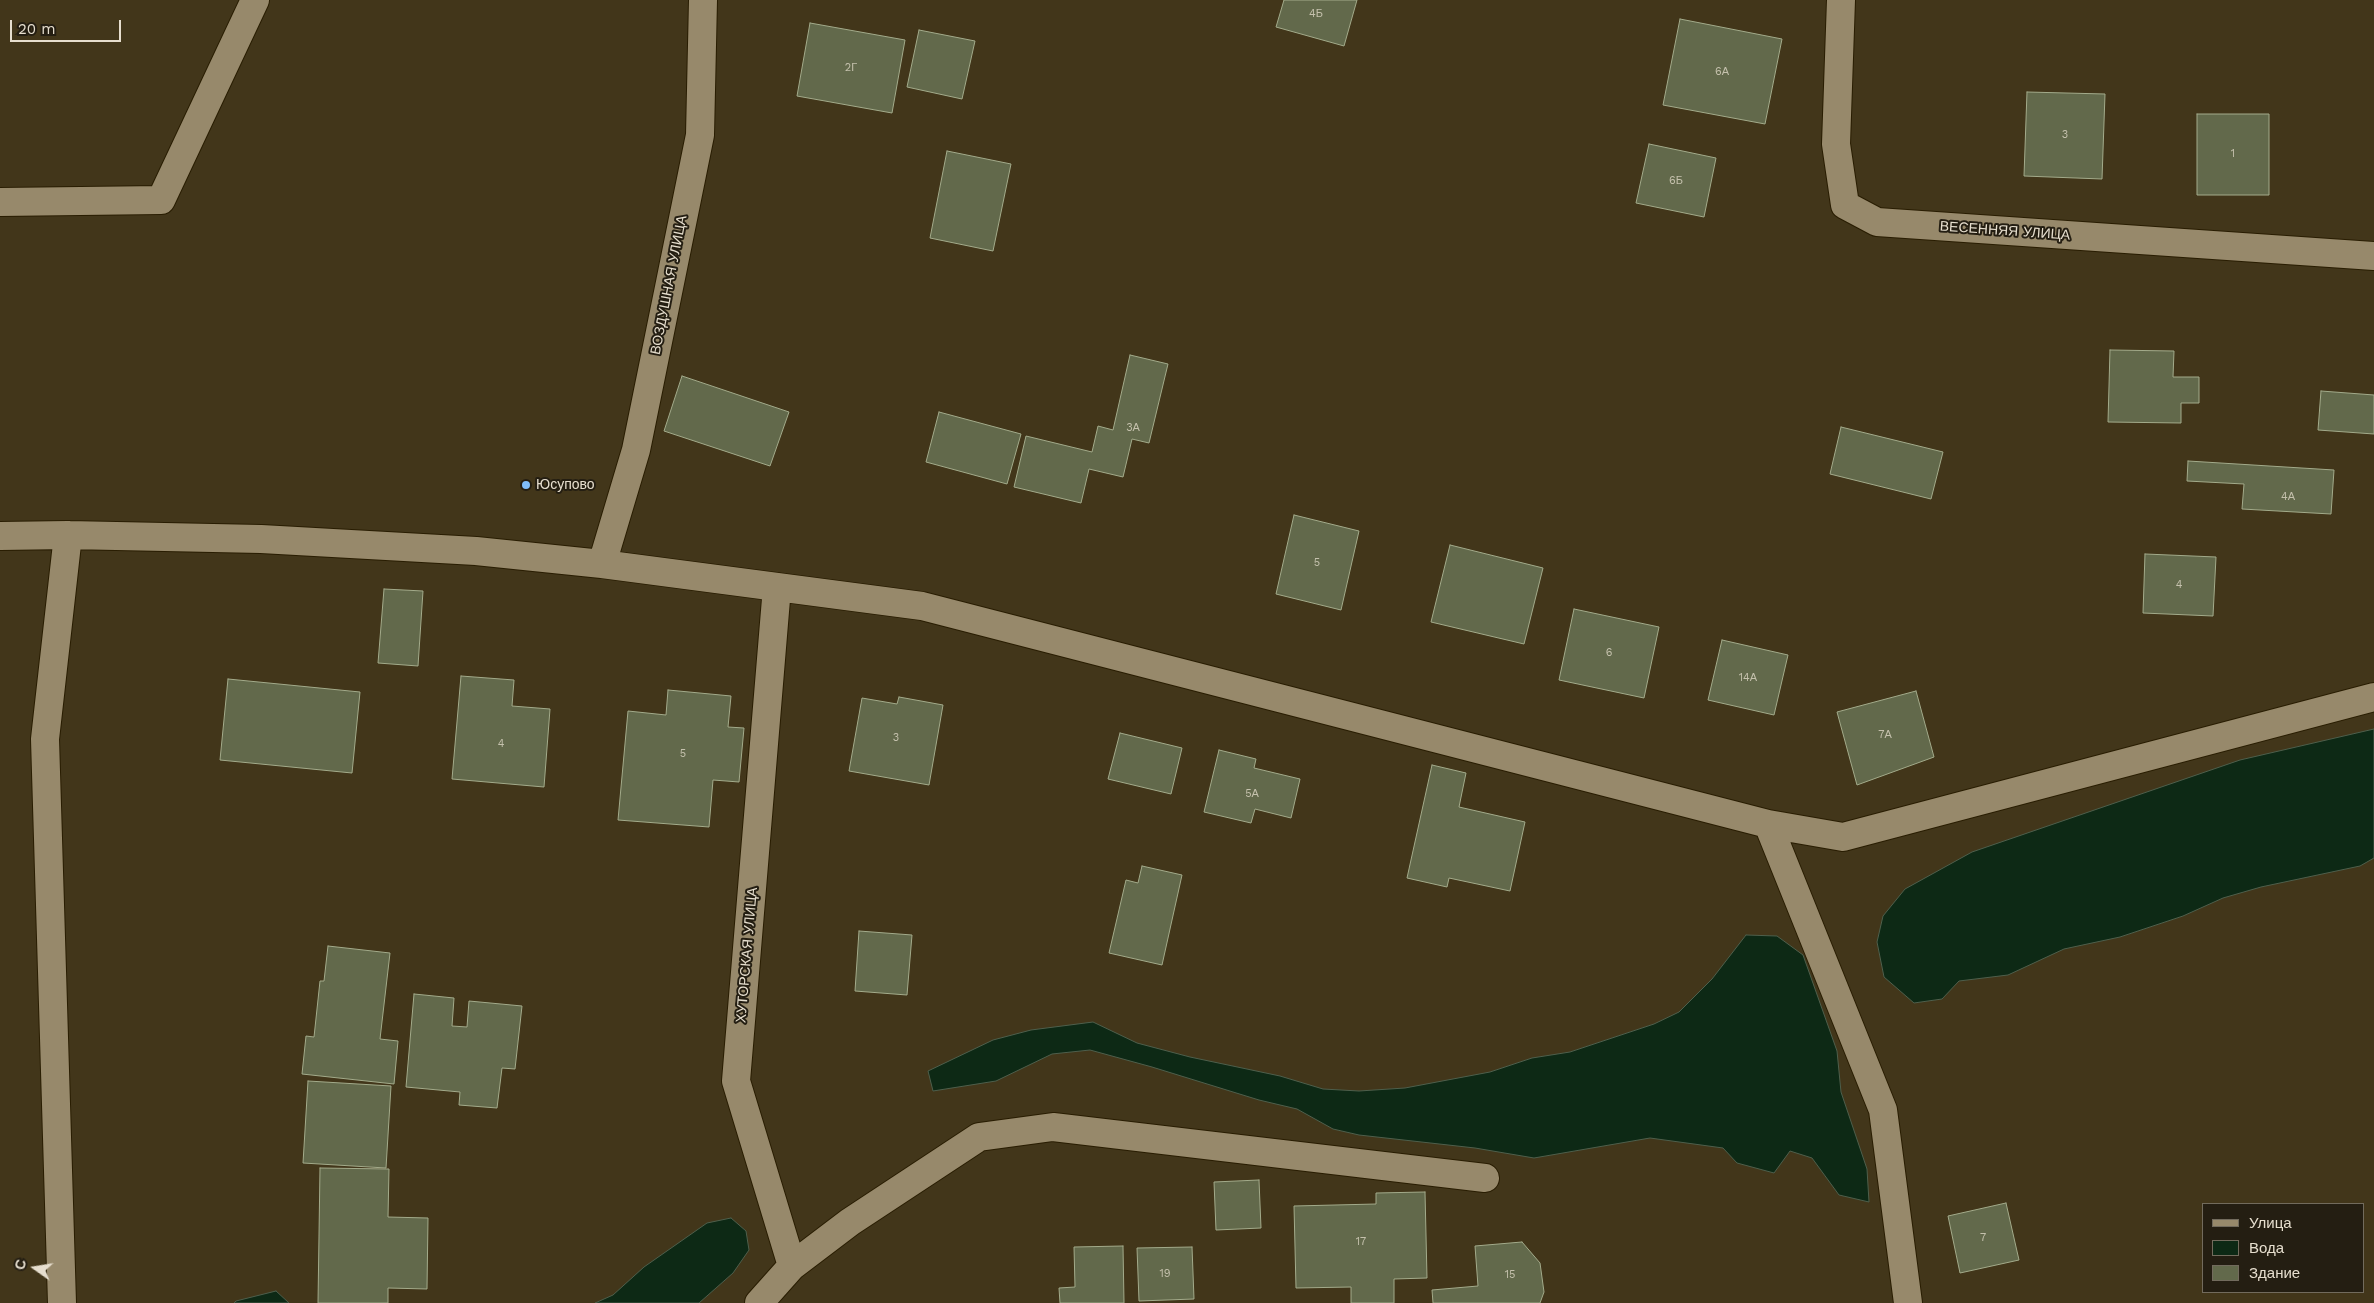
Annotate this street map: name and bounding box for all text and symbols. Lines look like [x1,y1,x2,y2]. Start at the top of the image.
house number: 4Б [1309,7,1323,21]
scale bar [12,10,124,42]
text: 20 m [18,20,56,38]
house number: 2Г [845,61,857,75]
house number: 6А [1715,65,1729,79]
house number: 3 [2062,128,2068,142]
house number: 1 [2231,147,2235,161]
house number: 6Б [1669,174,1683,188]
street label: ВОЗДУШНАЯ УЛИЦА [647,214,691,356]
street label: ВЕСЕННЯЯ УЛИЦА [1939,218,2071,244]
house number: 3А [1126,421,1140,435]
place label: Юсупово [536,477,595,493]
marker: Юсупово [520,479,532,491]
house number: 4А [2281,490,2295,504]
house number: 5 [1314,556,1320,570]
house number: 4 [2176,578,2182,592]
house number: 6 [1606,646,1612,660]
house number: 14А [1739,671,1757,685]
house number: 7А [1878,728,1892,742]
house number: 3 [893,731,899,745]
house number: 4 [498,737,504,751]
house number: 5 [680,747,686,761]
house number: 5А [1245,787,1259,801]
street label: ХУТОРСКАЯ УЛИЦА [733,886,761,1024]
legend [2202,1203,2364,1293]
text: Улица [2249,1214,2292,1232]
house number: 7 [1980,1231,1986,1245]
house number: 17 [1356,1235,1366,1249]
text: Вода [2249,1239,2284,1257]
north arrow [10,1243,60,1293]
text: С [11,1258,29,1271]
text: Здание [2249,1264,2300,1282]
house number: 19 [1159,1267,1171,1281]
house number: 15 [1505,1268,1515,1282]

